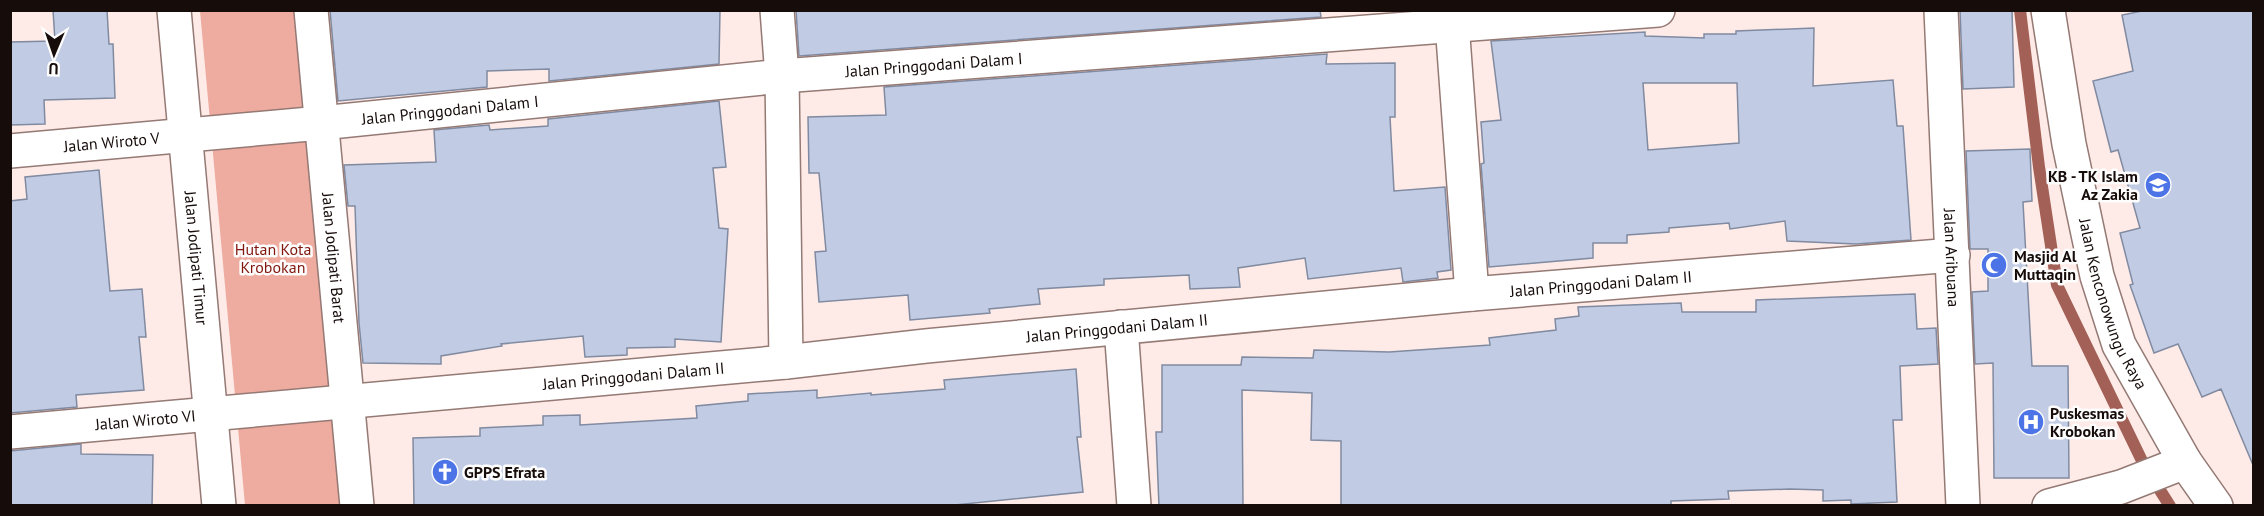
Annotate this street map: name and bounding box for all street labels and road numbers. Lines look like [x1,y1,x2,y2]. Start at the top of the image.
street label: Jalan Pringgodani Dalam I [844,48,1023,81]
street label: Jalan Pringgodani Dalam I [360,91,540,129]
street label: Jalan Wiroto V [62,127,161,156]
street label: Jalan Jodipati Timur [180,189,213,327]
street label: Jalan Jodipati Barat [318,191,350,325]
street label: Jalan Aribuana [1940,207,1964,308]
street label: Jalan Kenconowungu Raya [2075,216,2152,393]
street label: Jalan Pringgodani Dalam II [1508,266,1693,301]
street label: Jalan Pringgodani Dalam II [1024,309,1209,347]
street label: Jalan Pringgodani Dalam II [541,358,725,394]
street label: Jalan Wiroto VI [93,405,197,434]

